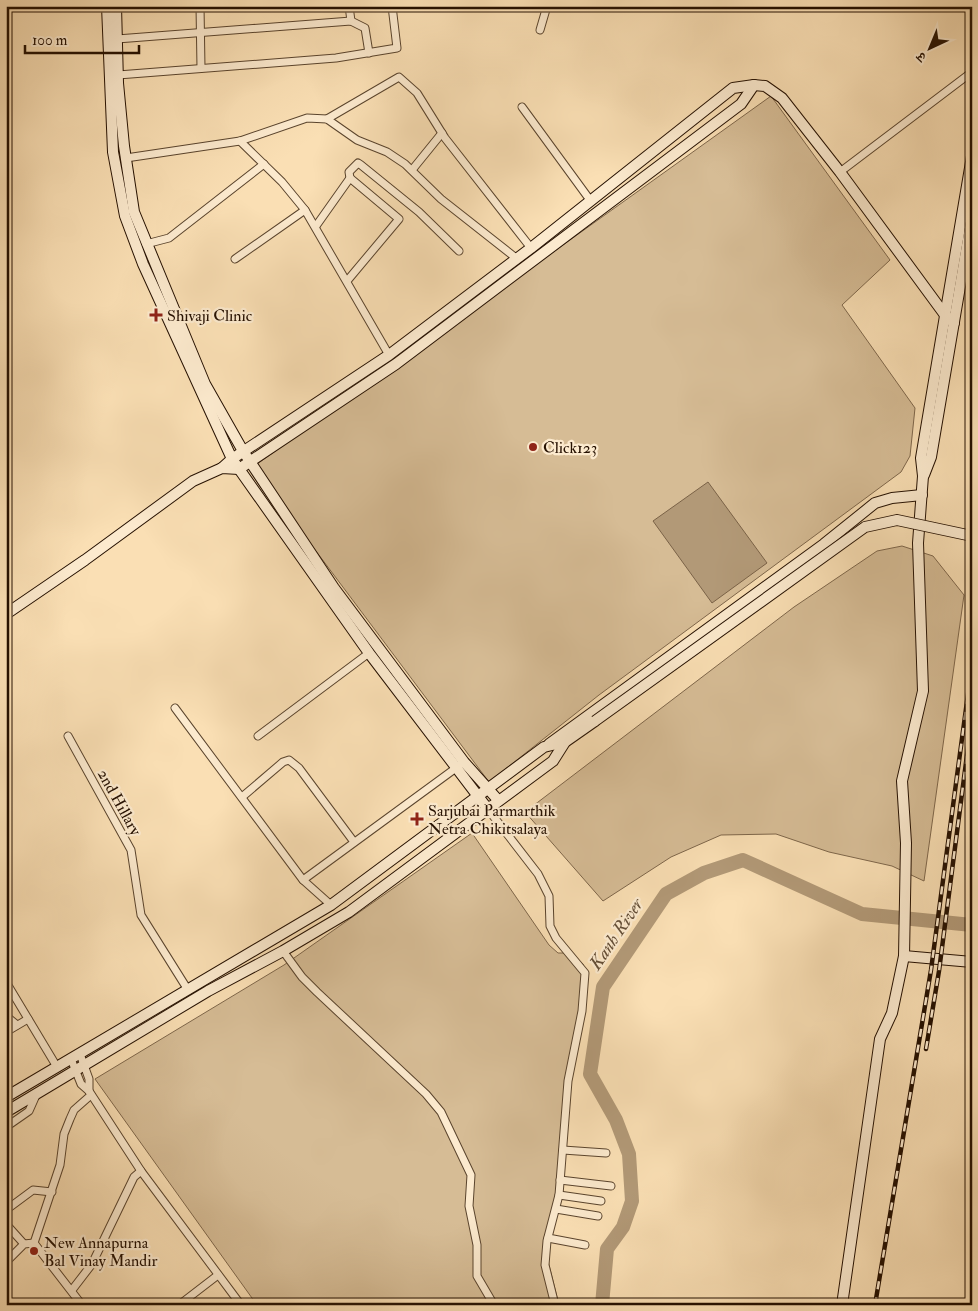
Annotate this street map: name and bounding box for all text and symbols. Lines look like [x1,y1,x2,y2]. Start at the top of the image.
scale bar [25,22,139,54]
north arrow [906,22,956,72]
text: 100 m [32,31,68,50]
text: उ [912,48,931,66]
place label: Shivaji Clinic [167,306,253,326]
marker: Shivaji Clinic [149,308,163,322]
place label: Click123 [543,438,597,458]
marker: Click123 [527,441,539,453]
street label: 2nd Hillary [93,766,146,840]
place label: Sarjubai Parmarthik Netra Chikitsalaya [428,801,556,839]
marker: Sarjubai Parmarthik Netra Chikitsalaya [410,812,424,826]
water label: Kanh River [584,893,649,975]
place label: New Annapurna Bal Vinay Mandir [44,1233,157,1271]
marker: New Annapurna Bal Vinay Mandir [28,1245,40,1257]

